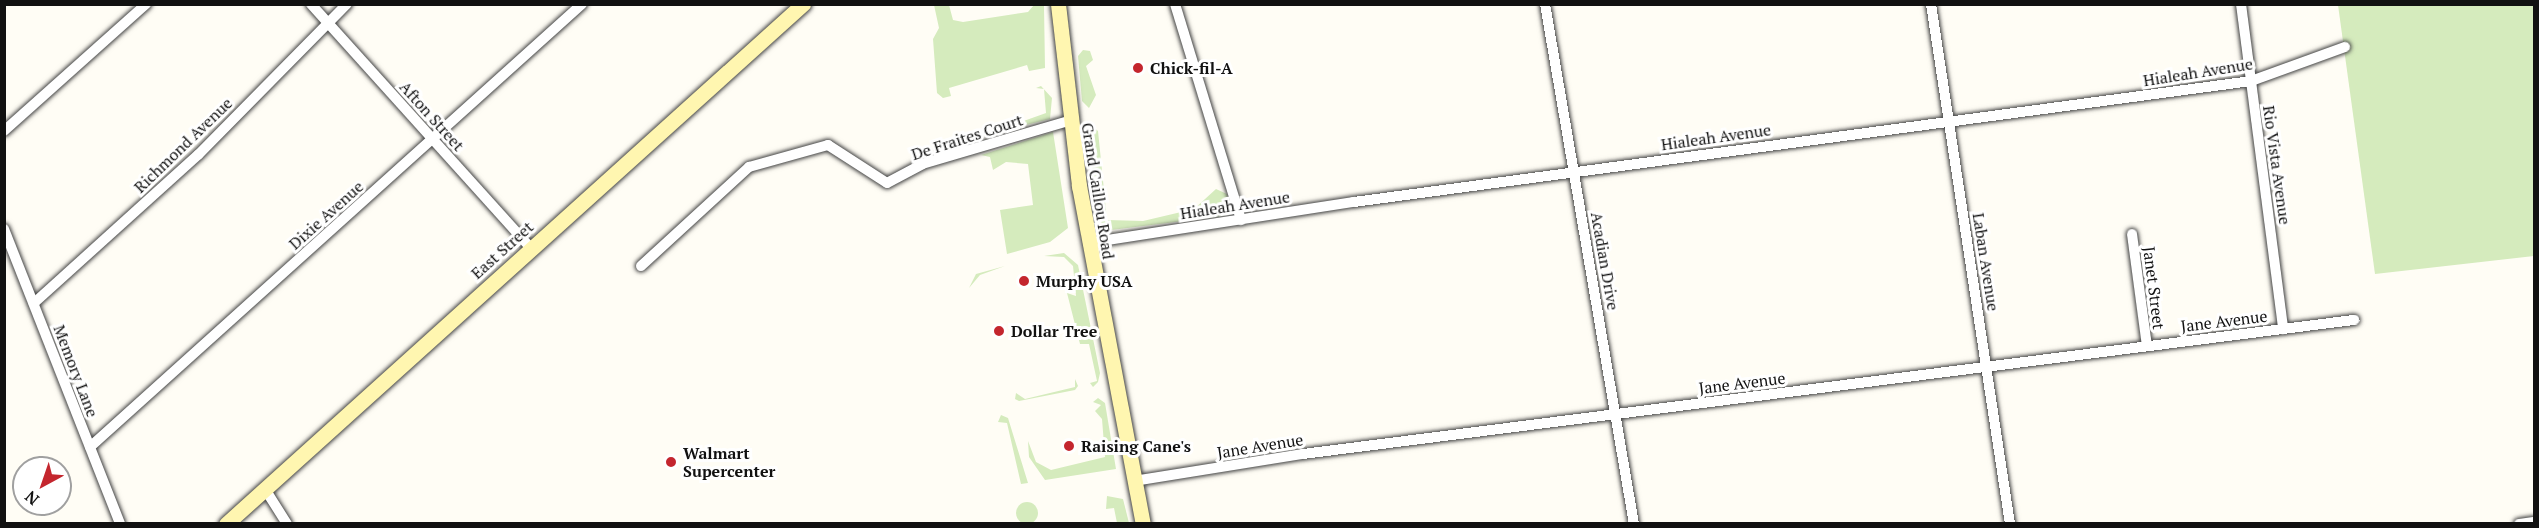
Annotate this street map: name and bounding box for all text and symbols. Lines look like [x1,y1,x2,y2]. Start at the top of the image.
street label: Hialeah Avenue [2142,54,2254,90]
place label: Chick-fil-A [1150,58,1233,78]
marker: Chick-fil-A [1131,61,1145,75]
street label: Afton Street [396,77,468,155]
street label: Richmond Avenue [130,93,236,197]
street label: Rio Vista Avenue [2259,104,2295,226]
street label: De Fraites Court [909,110,1025,164]
street label: Hialeah Avenue [1660,120,1772,154]
street label: Grand Caillou Road [1078,121,1118,261]
street label: Dixie Avenue [285,177,367,253]
street label: Hialeah Avenue [1179,187,1291,223]
street label: Acadian Drive [1587,210,1623,312]
street label: Laban Avenue [1969,211,2003,313]
street label: East Street [467,217,537,283]
street label: Janet Street [2139,245,2169,331]
place label: Murphy USA [1036,271,1133,291]
marker: Murphy USA [1017,274,1031,288]
street label: Jane Avenue [2179,306,2269,336]
place label: Dollar Tree [1011,321,1097,341]
street label: Memory Lane [50,322,102,420]
marker: Dollar Tree [992,324,1006,338]
street label: Jane Avenue [1697,368,1787,398]
street label: Jane Avenue [1215,430,1305,462]
place label: Raising Cane's [1081,436,1191,456]
marker: Raising Cane's [1062,439,1076,453]
place label: Walmart Supercenter [683,443,775,481]
marker: Walmart Supercenter [664,455,678,469]
north arrow [12,456,72,516]
text: N [20,486,43,511]

